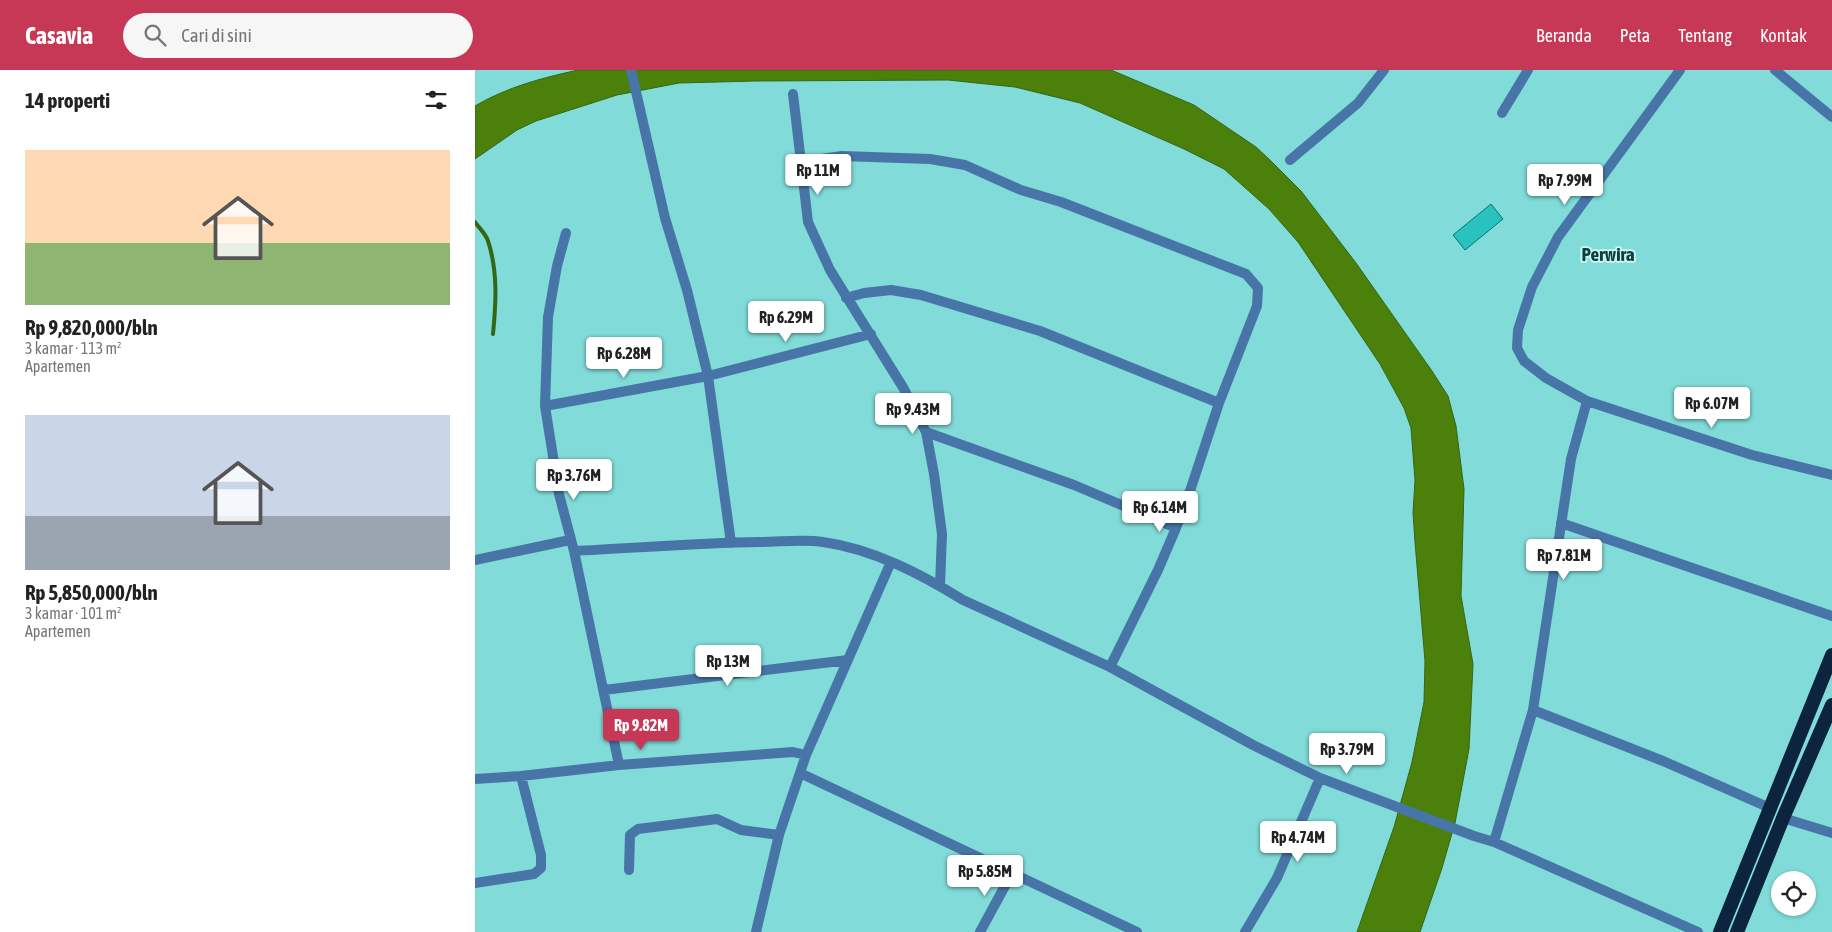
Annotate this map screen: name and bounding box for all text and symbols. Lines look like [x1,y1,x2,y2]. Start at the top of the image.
search box [123,13,473,58]
icon: search [141,21,169,49]
text: Casavia [25,22,93,49]
text: Cari di sini [181,24,252,46]
text: Beranda [1536,25,1592,46]
text: Peta [1620,25,1650,46]
text: Tentang [1678,25,1732,46]
text: Kontak [1760,25,1807,46]
icon: filters [422,86,450,114]
text: 14 properti [25,88,110,112]
pin: Rp 11M [777,154,859,196]
text: Rp 11M [796,161,840,179]
pin: Rp 7.99M [1513,164,1617,206]
text: Rp 7.99M [1538,171,1592,189]
icon: home [193,183,283,273]
district label: Perwira [1581,243,1635,265]
pin: Rp 6.29M [734,300,838,343]
text: Rp 6.29M [759,308,813,326]
text: Rp 9,820,000/bln [25,315,158,339]
pin: Rp 6.28M [572,336,676,379]
text: 3 kamar · 113 m² [25,339,121,357]
text: Rp 6.28M [597,344,651,362]
text: Apartemen [25,357,91,375]
pin: Rp 6.07M [1660,386,1764,429]
pin: Rp 9.43M [861,392,965,435]
text: Rp 6.07M [1685,394,1739,412]
text: Rp 9.43M [886,400,940,418]
icon: home [193,448,283,538]
pin: Rp 3.76M [522,458,626,501]
text: Rp 3.76M [547,466,601,484]
pin: Rp 6.14M [1108,490,1212,533]
text: Rp 6.14M [1133,498,1187,516]
pin: Rp 7.81M [1512,538,1616,581]
text: Rp 7.81M [1537,546,1591,564]
text: Rp 5,850,000/bln [25,580,158,604]
text: 3 kamar · 101 m² [25,604,121,622]
text: Apartemen [25,622,91,640]
pin: Rp 13M [687,644,769,687]
text: Rp 13M [706,652,750,670]
pin: Rp 9.82M [589,708,693,751]
text: Rp 9.82M [614,716,668,734]
pin: Rp 3.79M [1295,732,1399,775]
text: Rp 3.79M [1320,740,1374,758]
pin: Rp 4.74M [1246,820,1350,863]
text: Rp 4.74M [1271,828,1325,846]
pin: Rp 5.85M [933,854,1037,897]
text: Rp 5.85M [958,862,1012,880]
map controls [1771,871,1816,916]
button: locate [1771,871,1816,916]

